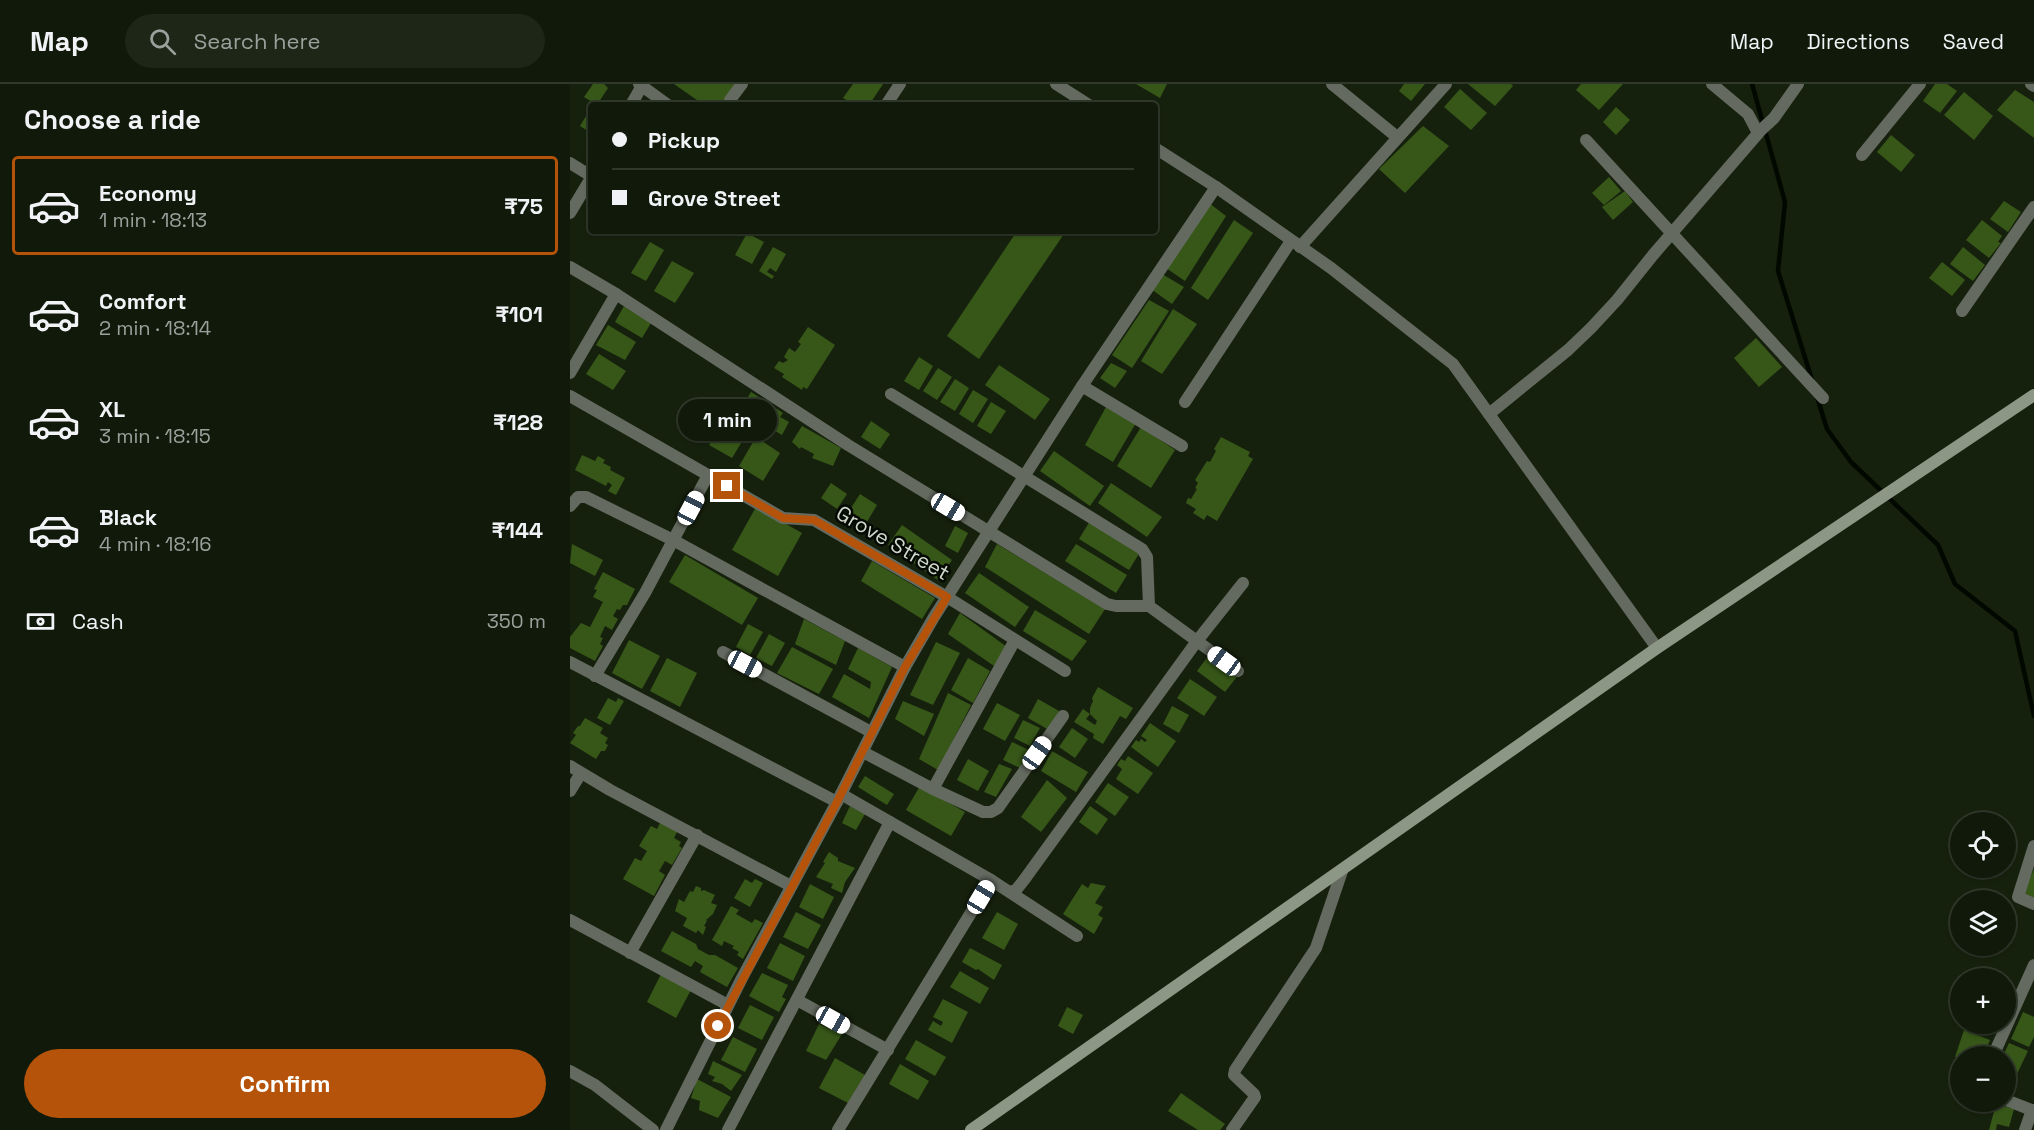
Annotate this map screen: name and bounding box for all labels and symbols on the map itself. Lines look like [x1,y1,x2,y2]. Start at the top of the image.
callout: 1 min [678,399,777,441]
route end [713,472,740,499]
car [675,488,707,528]
car [928,490,968,524]
street label: Grove Street [832,499,955,586]
car [1204,643,1244,679]
car [725,648,765,680]
car [1019,733,1055,773]
car [964,877,998,917]
car [813,1003,853,1037]
route start [704,1012,731,1039]

